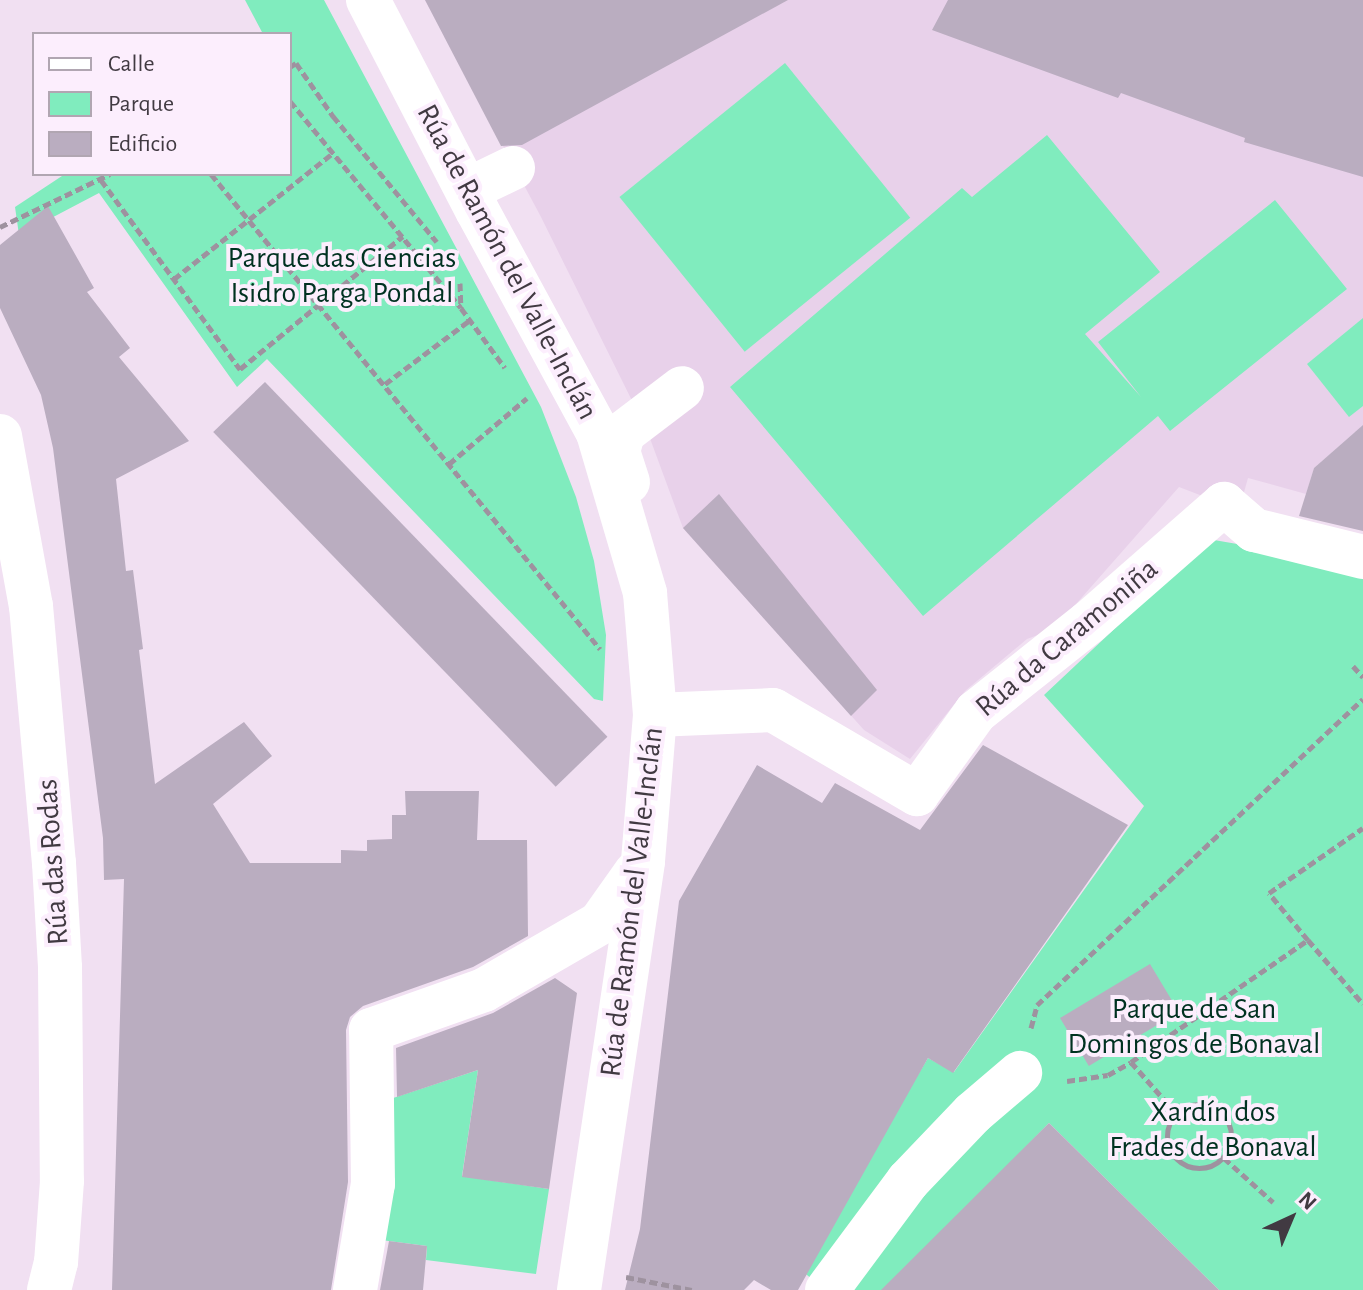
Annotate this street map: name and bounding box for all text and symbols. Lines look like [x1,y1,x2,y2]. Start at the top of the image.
legend [32,32,292,176]
text: Calle [108,52,155,76]
text: Parque [108,92,174,116]
street label: Rúa de Ramón del Valle-Inclán [408,98,606,426]
text: Edificio [108,132,177,156]
park label: Parque das Ciencias Isidro Parga Pondal [228,240,456,310]
street label: Rúa da Caramoniña [968,551,1166,725]
street label: Rúa de Ramón del Valle-Inclán [593,725,671,1079]
street label: Rúa das Rodas [29,778,77,946]
park label: Parque de San Domingos de Bonaval [1068,991,1320,1062]
park label: Xardín dos Frades de Bonaval [1109,1094,1317,1164]
north arrow [1251,1178,1331,1258]
text: N [1295,1188,1321,1214]

